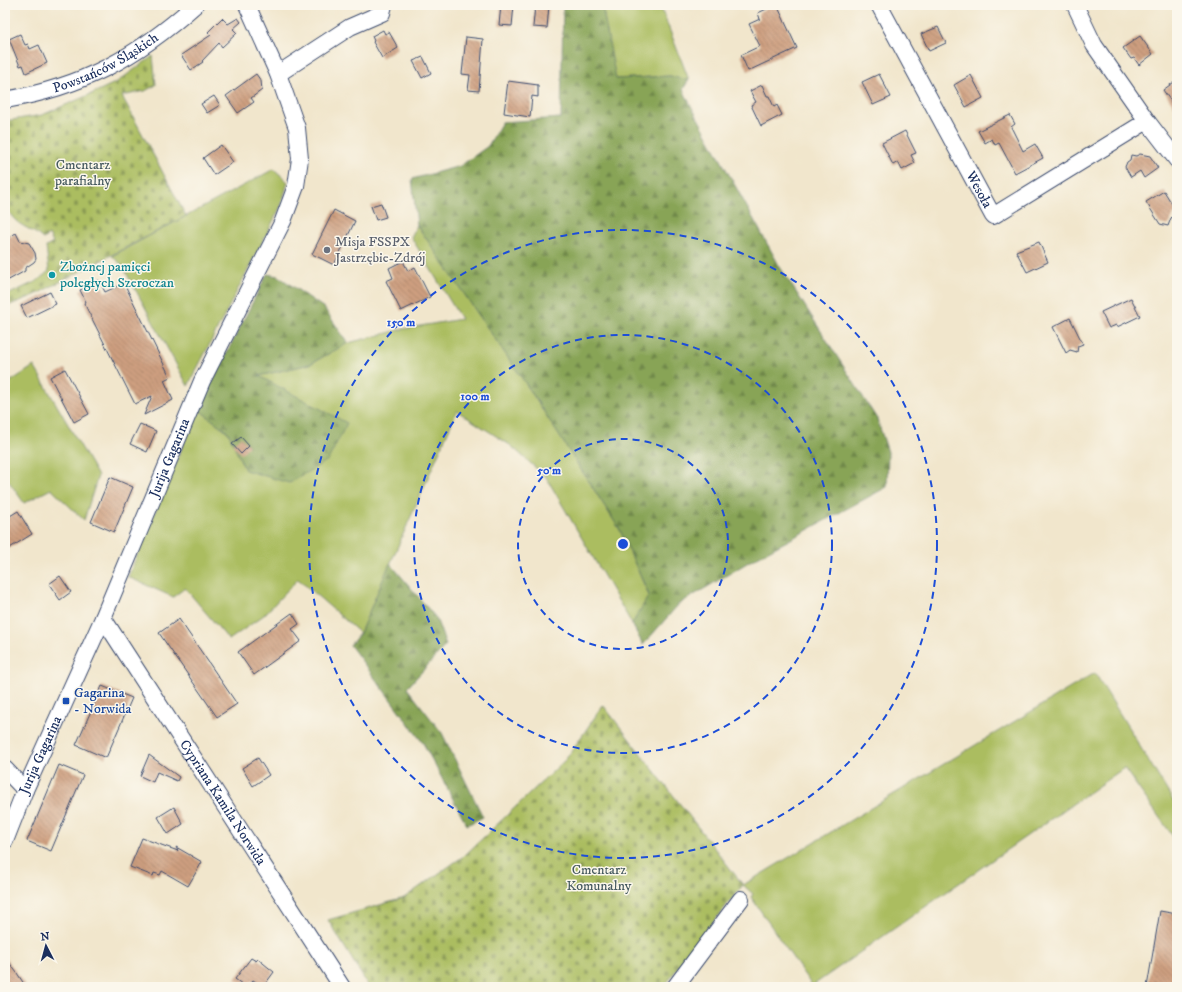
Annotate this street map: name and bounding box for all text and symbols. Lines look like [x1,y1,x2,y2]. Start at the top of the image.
street label: Powstańców Śląskich [51,29,163,98]
park label: Cmentarz parafialny [54,156,111,190]
street label: Wesoła [961,167,996,211]
place label: Misja FSSPX Jastrzębie-Zdrój [333,233,426,267]
marker: Misja FSSPX Jastrzębie-Zdrój [322,245,332,255]
place label: Zbożnej pamięci poległych Szeroczan [59,258,175,292]
marker: Zbożnej pamięci poległych Szeroczan [47,270,57,280]
text: 150 m [387,315,415,330]
text: 100 m [461,389,489,404]
street label: Jurija Gagarina [145,416,194,502]
text: 50 m [536,463,561,478]
centre of rings [616,537,630,551]
place label: Gagarina - Norwida [74,684,132,718]
marker: Gagarina - Norwida [61,696,71,706]
street label: Jurija Gagarina [15,713,66,799]
street label: Cypriana Kamila Norwida [175,737,270,869]
park label: Cmentarz Komunalny [566,861,632,895]
north arrow [26,926,66,966]
text: N [40,930,50,944]

